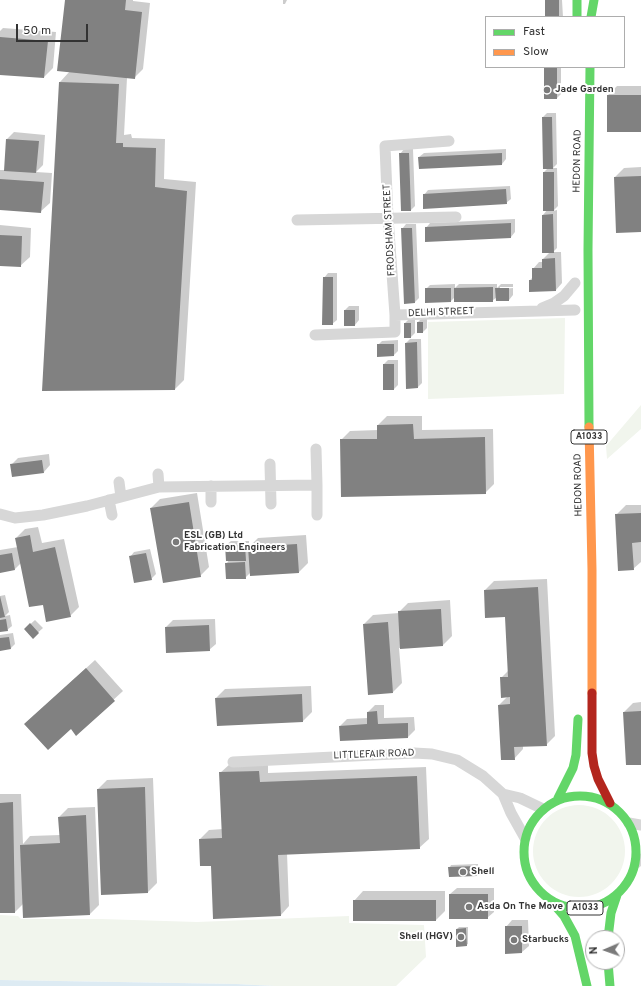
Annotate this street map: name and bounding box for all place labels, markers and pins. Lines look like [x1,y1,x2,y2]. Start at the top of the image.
place label: Jade Garden [555,84,614,96]
marker: Jade Garden [542,85,552,95]
place label: ESL (GB) Ltd Fabrication Engineers [184,530,285,554]
marker: ESL (GB) Ltd Fabrication Engineers [171,537,181,547]
place label: Shell [471,866,494,878]
marker: Shell [458,867,468,877]
place label: Asda On The Move [477,901,563,913]
marker: Asda On The Move [464,902,474,912]
place label: Shell (HGV) [399,931,453,943]
marker: Shell (HGV) [456,932,466,942]
place label: Starbucks [522,934,569,946]
marker: Starbucks [509,935,519,945]

